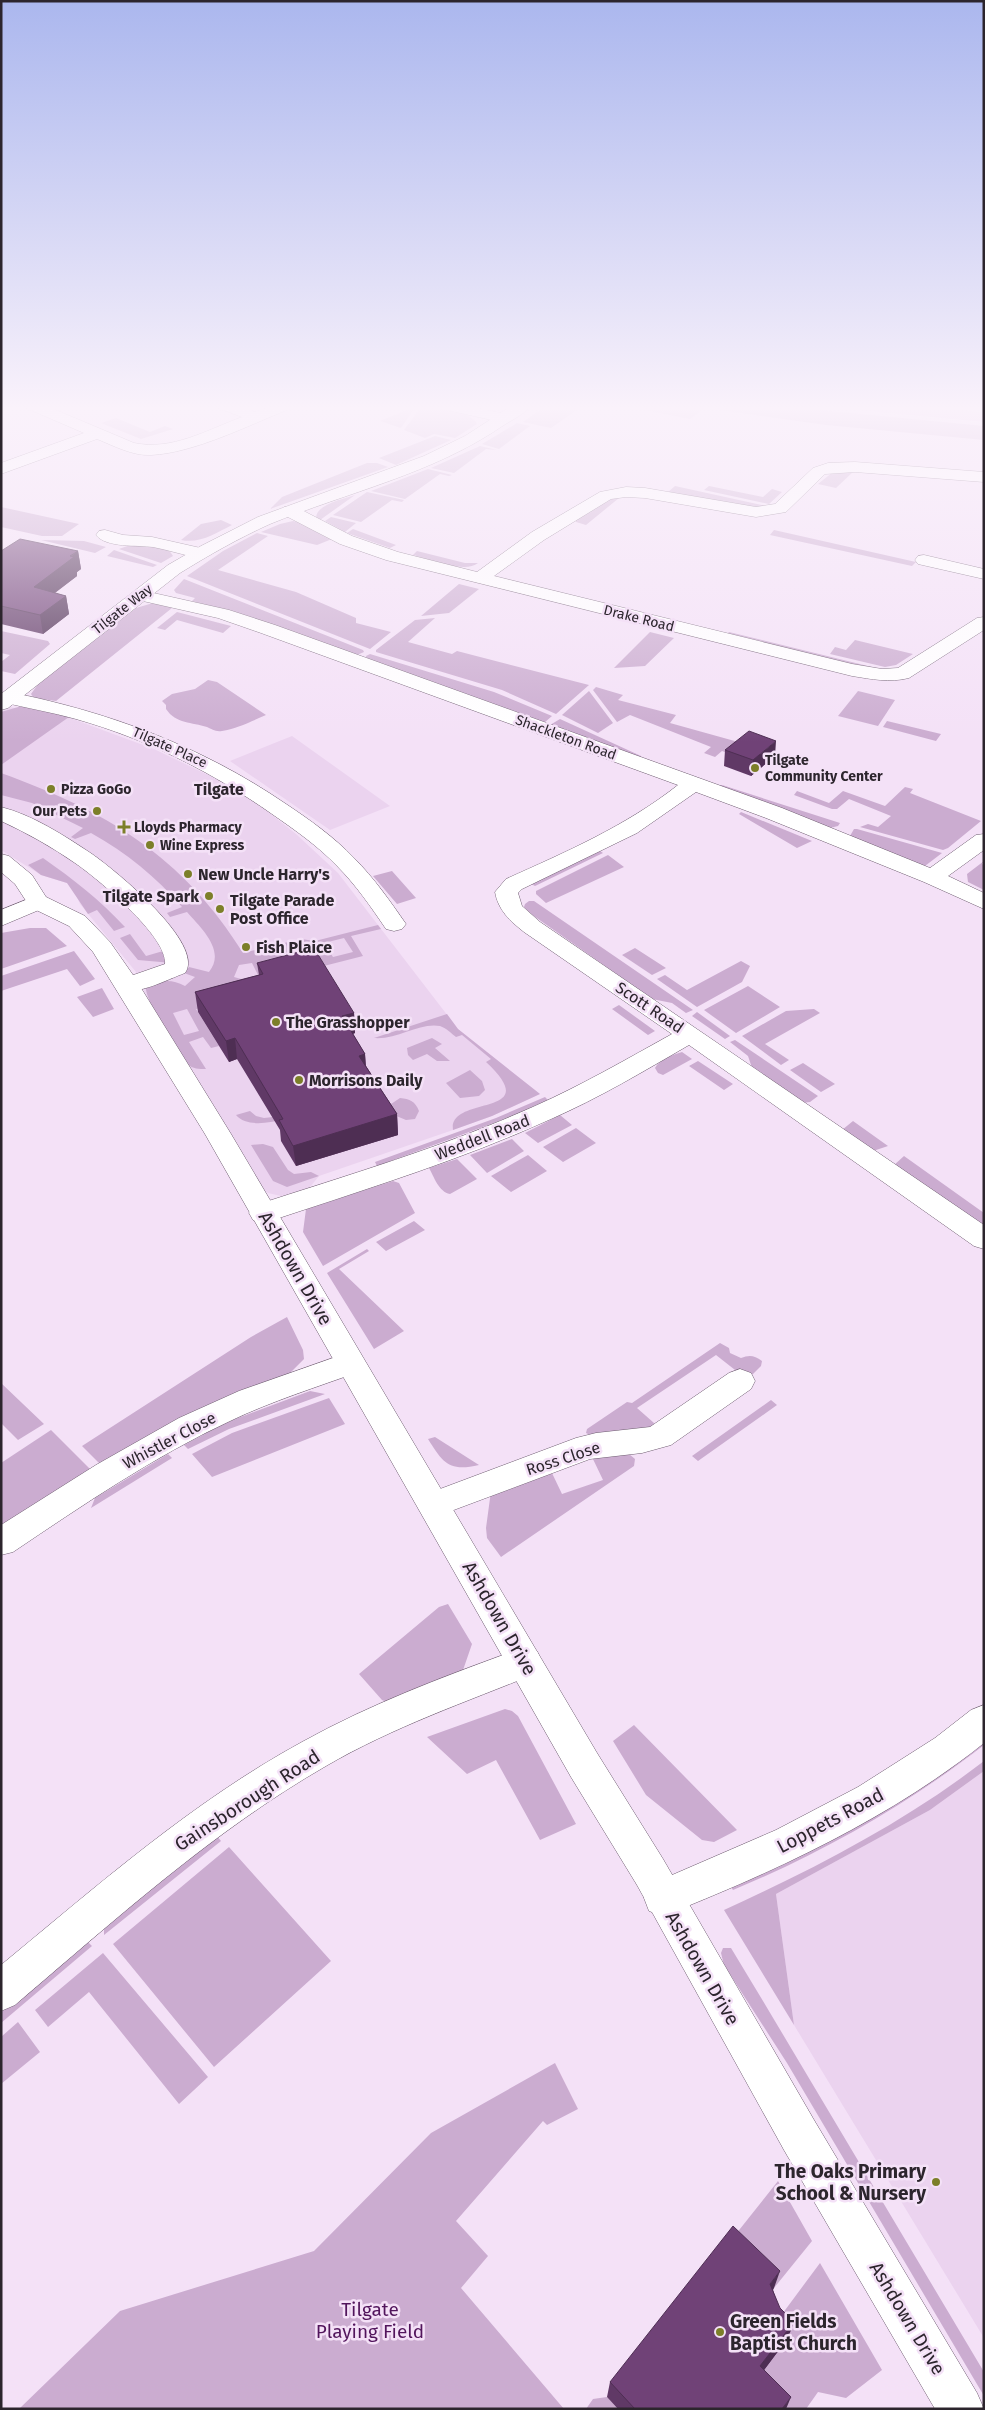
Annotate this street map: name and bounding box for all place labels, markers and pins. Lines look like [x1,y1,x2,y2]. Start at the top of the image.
place label: Tilgate Community Center [765,752,883,785]
marker: Tilgate Community Center [749,762,761,774]
place label: Pizza GoGo [61,781,131,798]
marker: Pizza GoGo [45,783,57,795]
place label: Our Pets [33,803,87,820]
marker: Our Pets [91,805,103,817]
place label: Lloyds Pharmacy [134,819,242,836]
marker: Lloyds Pharmacy [118,821,130,833]
place label: Wine Express [160,837,244,854]
marker: Wine Express [144,839,156,851]
place label: New Uncle Harry's [198,865,330,884]
marker: New Uncle Harry's [182,868,194,880]
place label: Tilgate Spark [103,887,199,906]
marker: Tilgate Spark [203,890,215,902]
place label: Tilgate Parade Post Office [230,891,334,928]
marker: Tilgate Parade Post Office [214,903,226,915]
place label: Fish Plaice [256,938,332,957]
marker: Fish Plaice [240,941,252,953]
place label: The Grasshopper [286,1013,410,1032]
marker: The Grasshopper [270,1016,282,1028]
place label: Morrisons Daily [309,1071,423,1090]
marker: Morrisons Daily [293,1074,305,1086]
place label: The Oaks Primary School & Nursery [774,2160,926,2205]
marker: The Oaks Primary School & Nursery [930,2176,942,2188]
place label: Green Fields Baptist Church [730,2310,857,2355]
marker: Green Fields Baptist Church [714,2326,726,2338]

